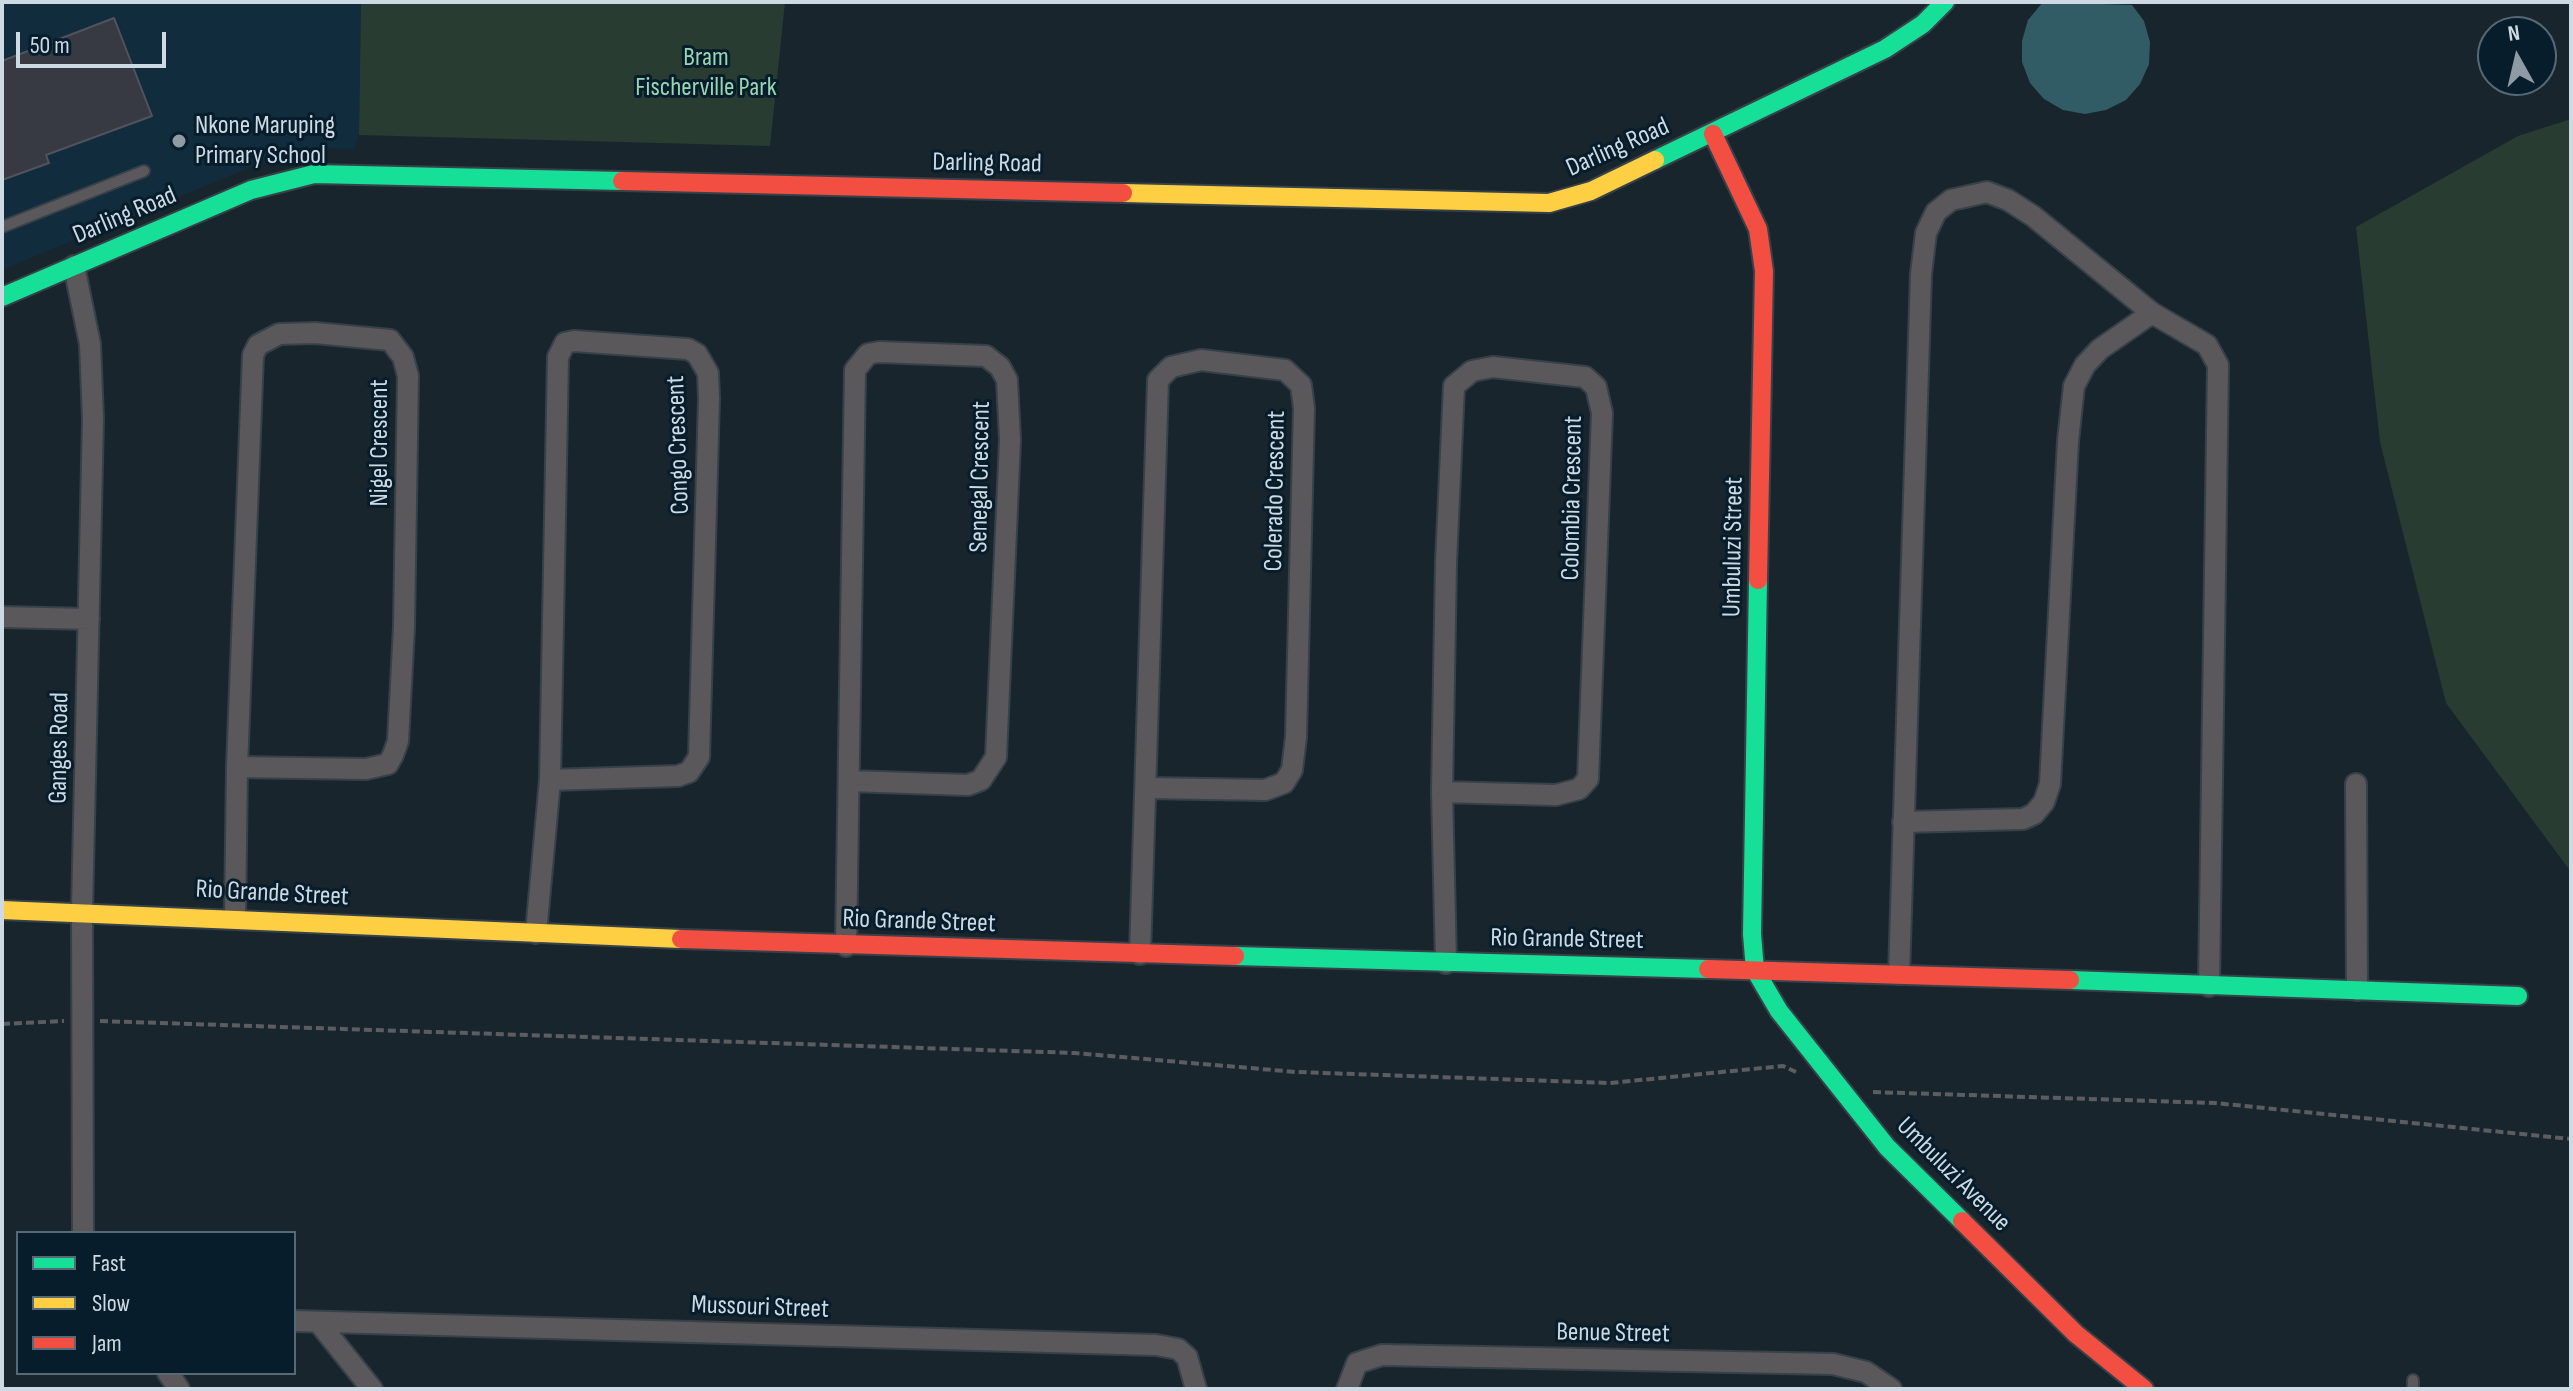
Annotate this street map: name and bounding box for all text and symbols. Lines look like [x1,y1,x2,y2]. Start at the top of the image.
scale bar [20,16,170,66]
north arrow [2477,16,2557,96]
text: N [2506,20,2522,48]
text: 50 m [30,31,70,60]
park label: Bram Fischerville Park [635,42,777,104]
place label: Nkone Maruping Primary School [195,110,335,172]
street label: Darling Road [1562,112,1674,184]
marker: Nkone Maruping Primary School [170,132,188,150]
street label: Darling Road [932,147,1042,181]
street label: Darling Road [69,180,181,252]
street label: Congo Crescent [661,375,697,515]
street label: Nigel Crescent [364,379,396,507]
street label: Senegal Crescent [964,401,998,553]
street label: Colerado Crescent [1259,410,1293,572]
street label: Colombia Crescent [1556,415,1590,581]
street label: Umbuluzi Street [1717,477,1751,617]
street label: Ganges Road [43,692,77,804]
street label: Rio Grande Street [195,874,349,914]
street label: Rio Grande Street [842,904,996,940]
street label: Rio Grande Street [1490,923,1644,957]
street label: Umbuluzi Avenue [1889,1111,2017,1239]
legend [16,1231,296,1375]
text: Fast [92,1249,126,1278]
text: Slow [92,1289,130,1318]
street label: Mussouri Street [691,1290,829,1326]
street label: Benue Street [1556,1317,1670,1351]
text: Jam [92,1329,122,1358]

